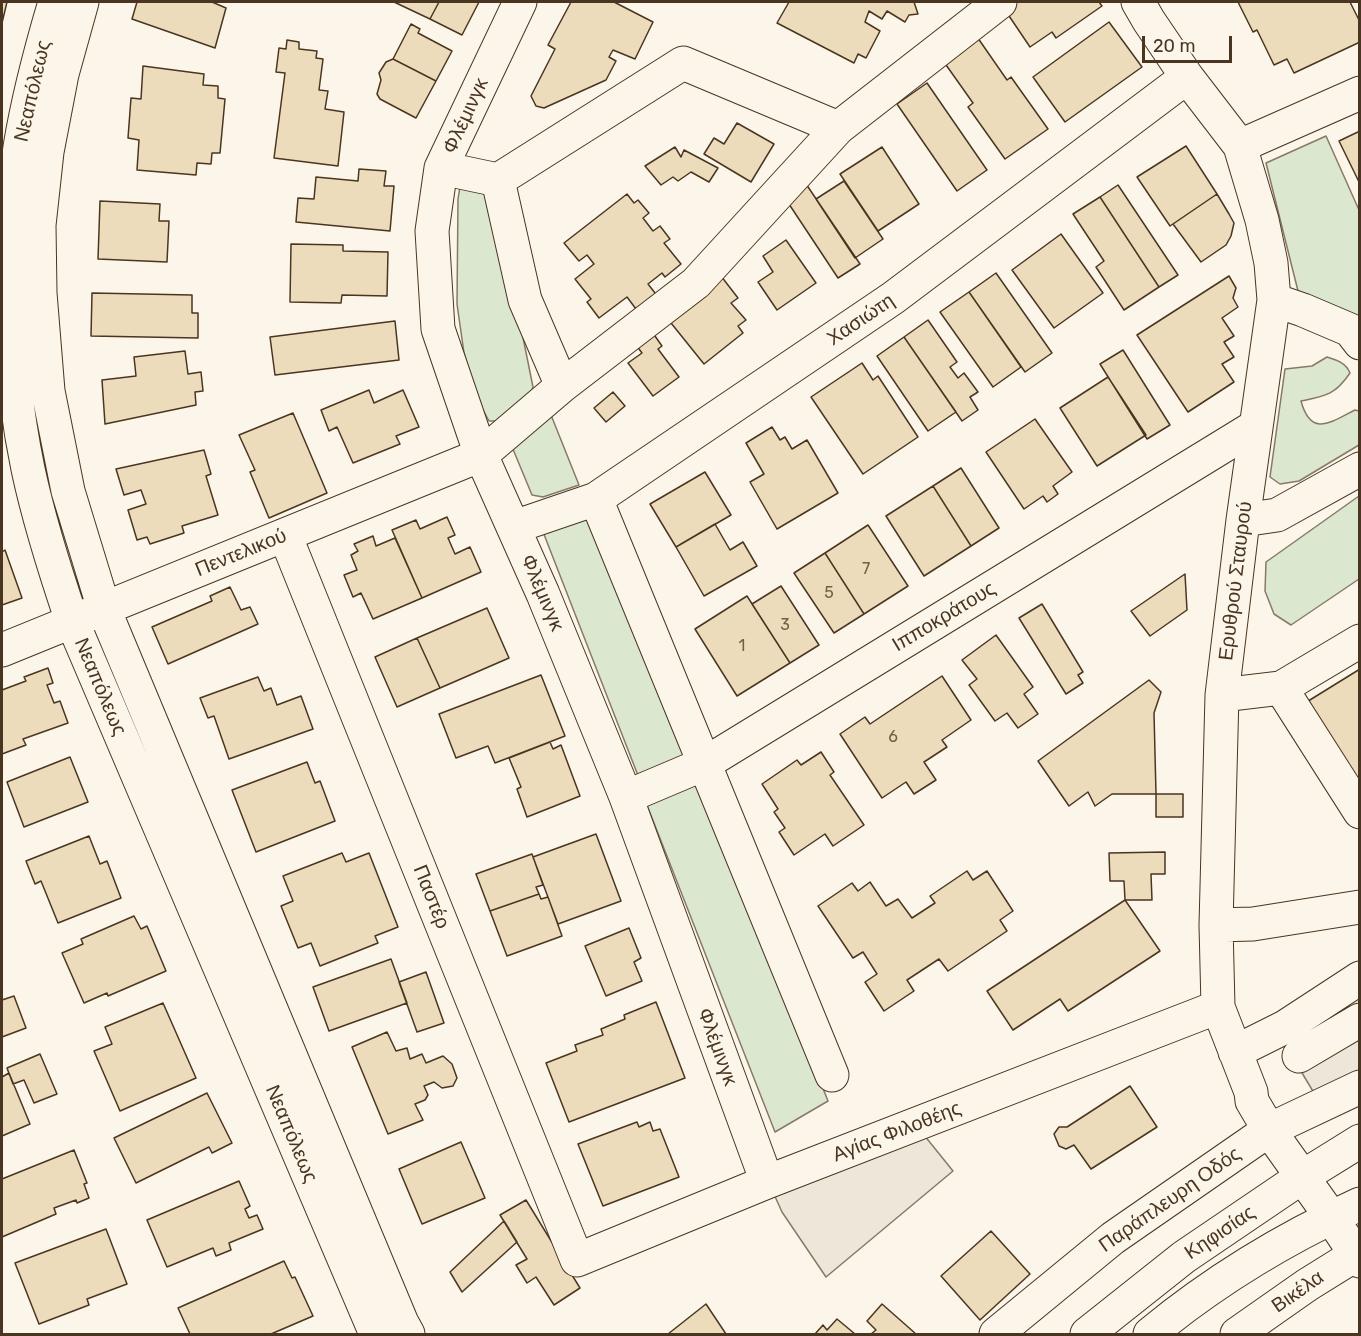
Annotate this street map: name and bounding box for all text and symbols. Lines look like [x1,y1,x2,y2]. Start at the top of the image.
scale bar [1145,24,1235,62]
text: 20 m [1153,35,1195,57]
street label: Νεαπόλεως [10,38,56,144]
street label: Φλέμινγκ [438,74,494,158]
street label: Χασιώτη [823,289,899,351]
street label: Ερυθρού Σταυρού [1214,500,1258,662]
street label: Πεντελικού [192,524,290,582]
street label: Φλέμινγκ [515,551,569,635]
house number: 7 [862,559,870,579]
street label: Ιπποκράτους [888,577,1000,657]
house number: 5 [824,583,834,603]
house number: 3 [780,615,790,635]
street label: Νεαπόλεως [69,635,131,739]
house number: 1 [739,636,745,656]
house number: 6 [888,727,898,747]
street label: Παστέρ [407,862,455,932]
street label: Φλέμινγκ [692,1005,742,1089]
street label: Νεαπόλεως [260,1082,322,1186]
street label: Αγίας Φιλοθέης [829,1097,965,1167]
street label: Παράπλευρη Οδός [1095,1142,1245,1258]
street label: Κηφισίας [1180,1201,1260,1265]
street label: Βικέλα [1267,1266,1329,1318]

